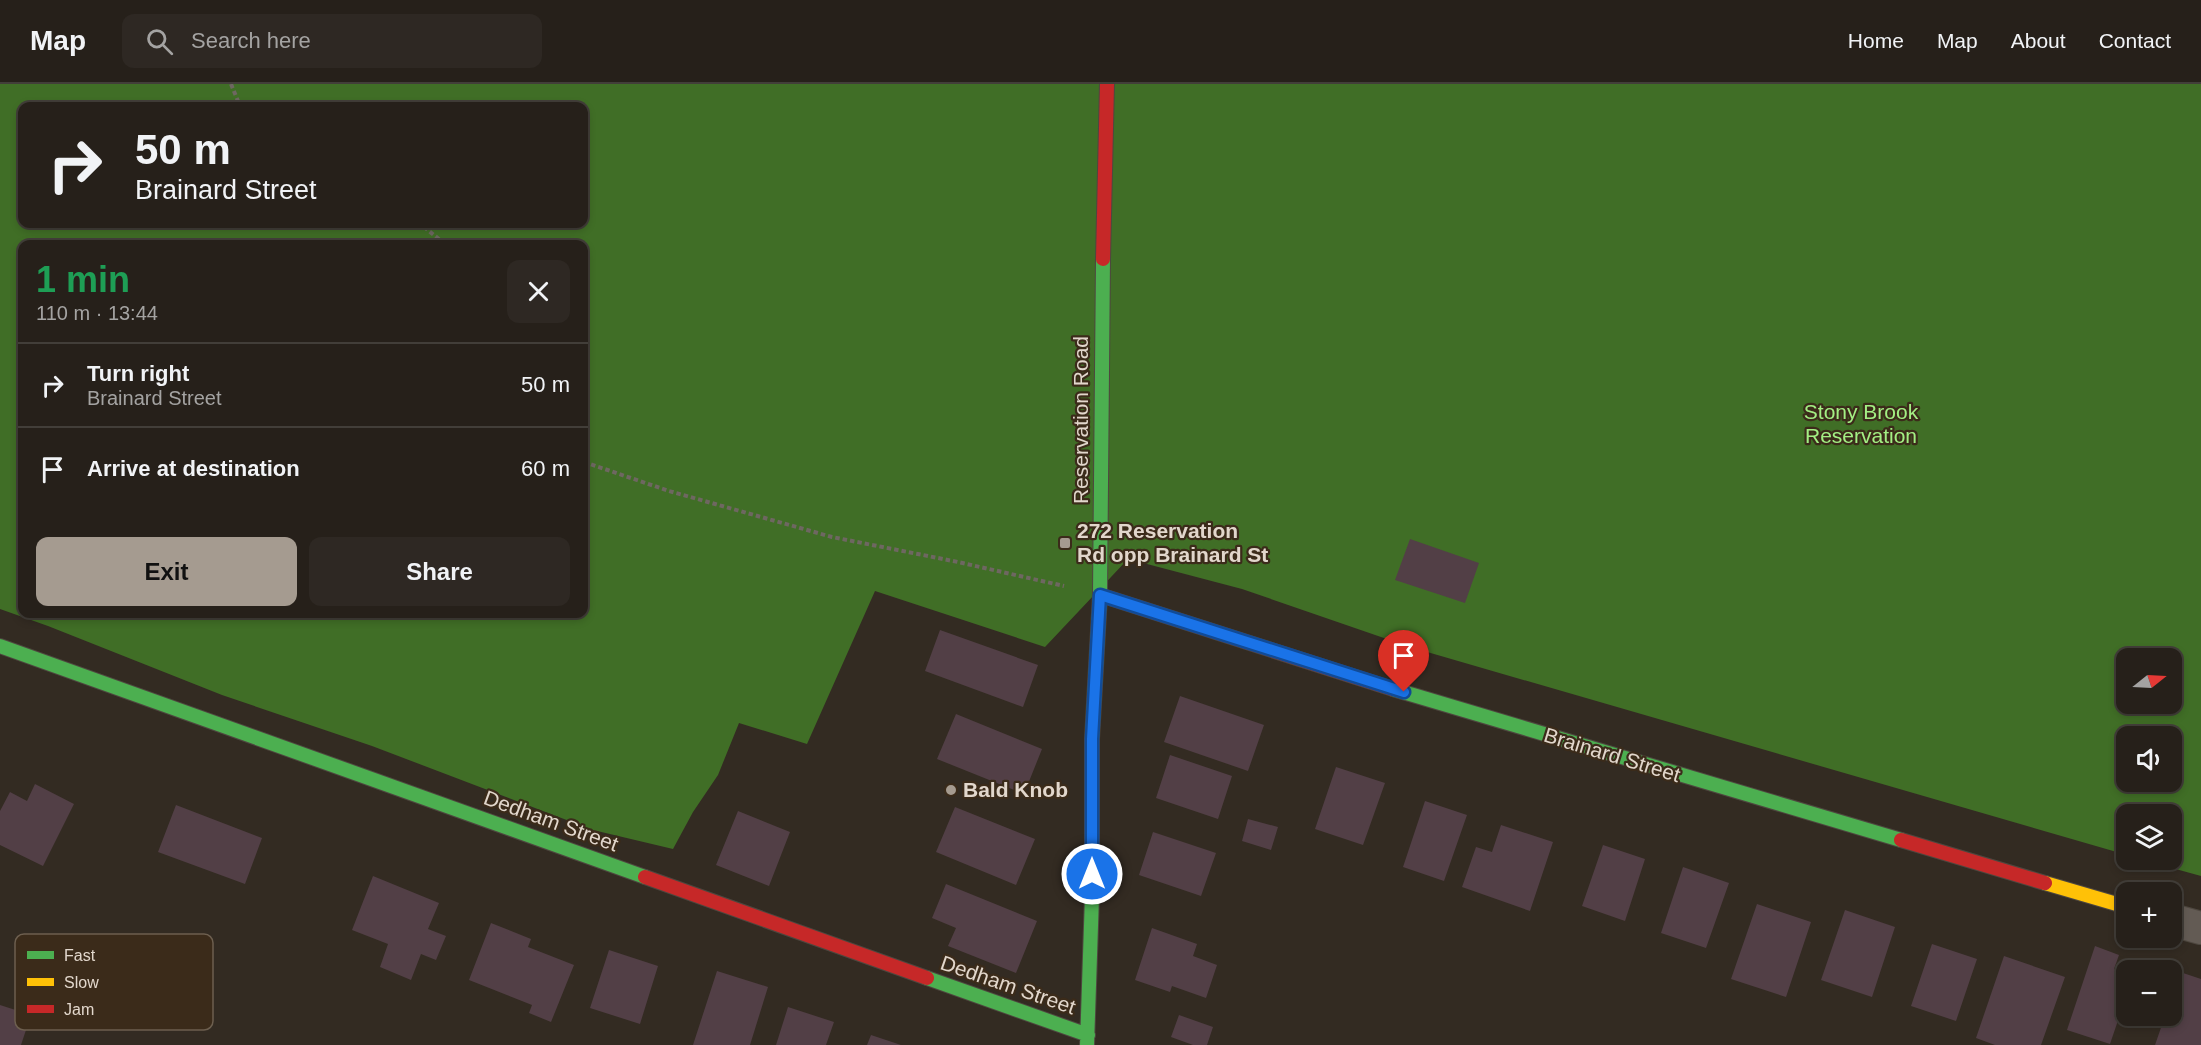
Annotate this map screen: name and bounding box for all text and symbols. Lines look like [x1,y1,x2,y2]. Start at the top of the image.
search box [122,14,542,68]
text: Map [30,25,86,56]
icon: search [143,25,176,58]
text: Search here [191,28,311,53]
text: Home [1848,29,1904,52]
text: Map [1937,29,1978,52]
text: About [2011,29,2066,52]
text: Contact [2099,29,2171,52]
icon: right [36,126,114,204]
text: 50 m [135,126,231,173]
text: Brainard Street [135,175,317,205]
text: 1 min [36,259,130,300]
button: close [507,260,570,323]
text: 110 m · 13:44 [36,302,158,324]
street label: Reservation Road [1069,336,1092,504]
text: Turn right [87,361,189,386]
icon: right [36,369,69,402]
text: 50 m [521,372,570,397]
text: Brainard Street [87,387,222,409]
park label: Stony Brook Reservation [1804,400,1919,447]
icon: arrive [36,453,69,486]
text: Arrive at destination [87,456,300,481]
text: 60 m [521,456,570,481]
place label: 272 Reservation Rd opp Brainard St [1077,519,1268,566]
marker: 272 Reservation Rd opp Brainard St [1058,536,1072,550]
button: Exit [36,537,297,606]
button: Share [309,537,570,606]
pin [1378,630,1429,692]
icon: arrive [1387,639,1420,672]
north arrow [2116,648,2182,714]
map controls [2116,648,2182,1026]
street label: Brainard Street [1541,723,1683,786]
button: sound [2116,726,2182,792]
place label: Bald Knob [963,778,1068,801]
marker: Bald Knob [944,783,958,797]
street label: Dedham Street [481,786,622,856]
button: layers [2116,804,2182,870]
position arrow [1060,842,1124,906]
button: + [2116,882,2182,948]
legend [15,934,213,1030]
text: Fast [64,947,96,964]
street label: Dedham Street [938,951,1079,1018]
button: − [2116,960,2182,1026]
text: Slow [64,974,99,991]
text: Jam [64,1001,94,1018]

